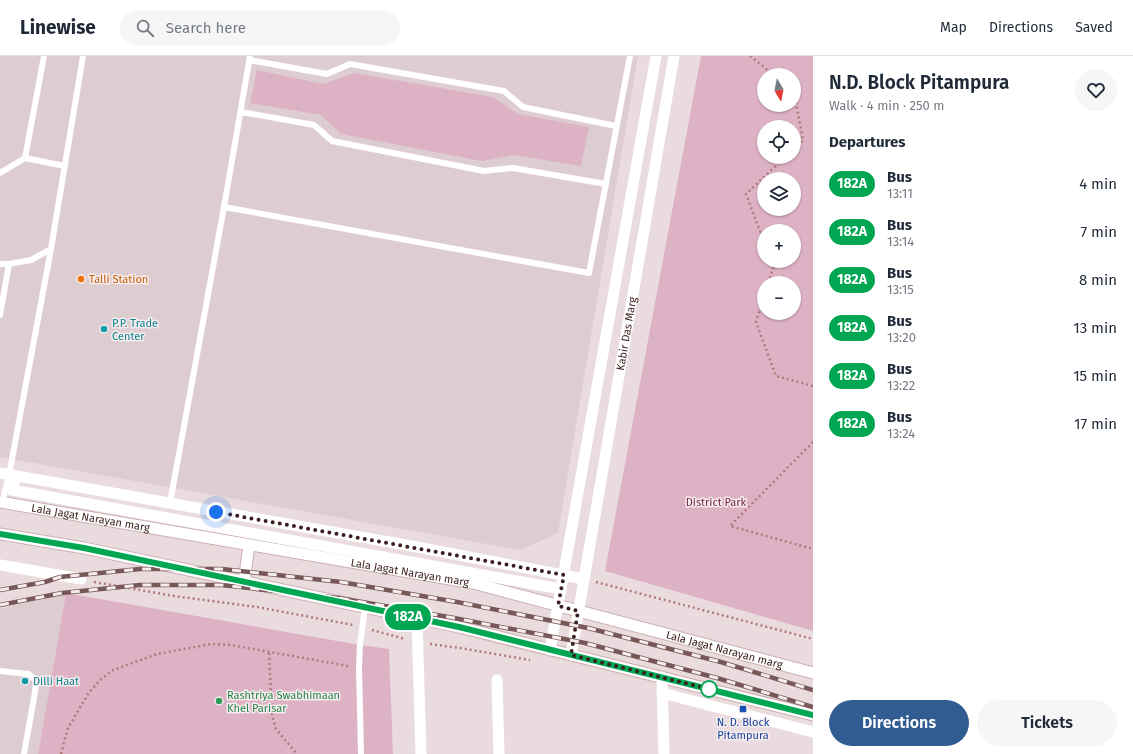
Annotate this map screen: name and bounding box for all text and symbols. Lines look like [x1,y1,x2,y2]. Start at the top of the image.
search box [120,10,400,46]
text: Linewise [20,16,96,39]
icon: search [134,17,156,39]
text: Search here [166,19,246,37]
text: Map [940,19,967,36]
text: Directions [989,19,1053,36]
text: Saved [1075,19,1113,36]
north arrow [757,68,801,112]
map controls [757,68,801,320]
button: heart [1075,69,1117,111]
text: N.D. Block Pitampura [829,71,1009,94]
text: Walk · 4 min · 250 m [829,98,944,113]
button: locate [757,120,801,164]
text: Departures [829,133,906,151]
text: Bus [887,168,912,186]
button: layers [757,172,801,216]
text: 182A [837,175,867,192]
text: 4 min [1079,175,1117,193]
text: 13:11 [887,186,913,201]
text: Bus [887,216,912,234]
text: 182A [837,223,867,240]
text: 7 min [1080,223,1117,241]
button: + [757,224,801,268]
text: 13:14 [887,234,914,249]
text: Bus [887,264,912,282]
text: 182A [837,271,867,288]
text: 8 min [1079,271,1117,289]
place label: Talli Station [89,273,148,286]
marker: Talli Station [76,274,86,284]
button: − [757,276,801,320]
text: 13:15 [887,282,914,297]
street label: Kabir Das Marg [614,296,640,372]
text: Bus [887,312,912,330]
place label: P.P. Trade Center [112,317,158,343]
text: 182A [837,319,867,336]
text: 13 min [1073,319,1117,337]
marker: P.P. Trade Center [99,324,109,334]
text: 13:20 [887,330,916,345]
text: Bus [887,360,912,378]
text: 182A [837,367,867,384]
text: 15 min [1073,367,1117,385]
text: 13:22 [887,378,915,393]
text: Bus [887,408,912,426]
text: 182A [837,415,867,432]
text: 17 min [1074,415,1117,433]
text: 13:24 [887,426,915,441]
park label: District Park [686,496,747,509]
street label: Lala Jagat Narayan marg [30,501,151,535]
your location [206,502,226,522]
street label: Lala Jagat Narayan marg [350,556,470,589]
line badge: 182A [380,604,436,630]
text: 182A [393,608,423,625]
street label: Lala Jagat Narayan marg [665,628,784,672]
place label: Dilli Haat [33,675,79,688]
marker: Dilli Haat [20,676,30,686]
unlabelled marker [700,680,718,698]
place label: Rashtriya Swabhimaan Khel Parisar [227,689,340,715]
marker: Rashtriya Swabhimaan Khel Parisar [214,696,224,706]
button: Directions [829,700,969,746]
button: Tickets [977,700,1117,746]
marker: N. D. Block Pitampura [738,704,748,714]
place label: N. D. Block Pitampura [717,716,770,742]

